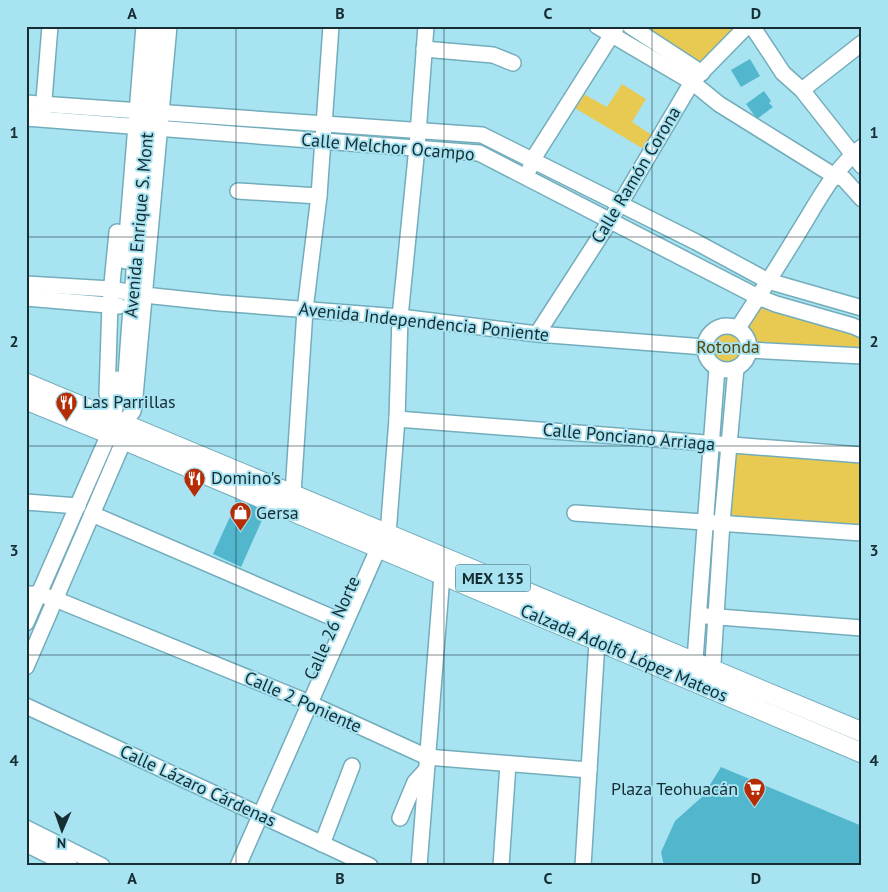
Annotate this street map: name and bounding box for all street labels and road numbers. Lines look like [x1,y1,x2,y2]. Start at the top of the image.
street label: Calle Ramón Corona [586,102,685,247]
street label: Calle Melchor Ocampo [300,127,476,166]
street label: Avenida Enrique S. Mont [119,131,158,319]
street label: Avenida Independencia Poniente [298,297,550,346]
street label: Calle Ponciano Arriaga [542,418,716,455]
road number: MEX 135 [456,564,530,592]
street label: Calle 26 Norte [298,572,365,683]
street label: Calzada Adolfo López Mateos [517,598,731,707]
street label: Calle 2 Poniente [241,665,365,738]
street label: Calle Lázaro Cárdenas [116,739,280,832]

